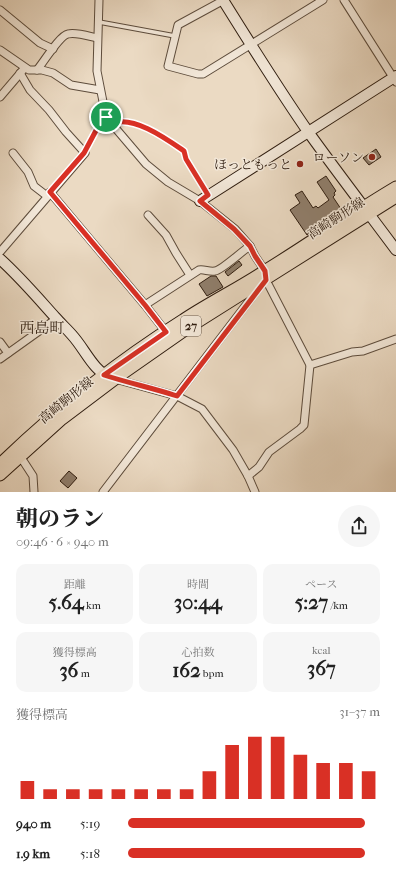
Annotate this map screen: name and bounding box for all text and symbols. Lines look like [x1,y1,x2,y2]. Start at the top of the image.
pin [89,100,123,134]
icon: arrive [95,106,117,128]
place label: ローソン [313,150,364,165]
marker: ローソン [367,152,377,162]
place label: ほっともっと [214,157,292,172]
marker: ほっともっと [295,159,305,169]
street label: 高崎駒形線 [305,194,367,242]
road number: 27 [181,316,201,336]
district label: 西島町 [19,319,65,337]
street label: 高崎駒形線 [36,374,96,426]
button: share [338,505,380,547]
text: 朝のラン [16,506,104,532]
text: 09:46 · 6 × 940 m [16,534,109,549]
text: 距離 [64,578,86,591]
text: 時間 [187,578,209,591]
text: ペース [305,578,338,591]
text: 5.64 [49,591,84,614]
text: 30:44 [174,591,222,614]
text: 5:27 [295,591,328,614]
text: km [84,599,101,612]
text: /km [328,599,348,612]
text: kcal [312,644,331,657]
text: 獲得標高 [53,646,97,659]
text: 心拍数 [181,646,214,659]
text: 367 [307,657,336,680]
text: 36 [59,659,78,682]
text: 162 [172,659,200,682]
text: m [78,667,90,680]
text: bpm [200,667,224,680]
text: 31–37 m [339,704,380,719]
text: 獲得標高 [16,707,68,722]
text: 940 m [16,816,51,831]
text: 5:19 [80,816,100,831]
text: 1.9 km [16,846,50,861]
text: 5:18 [80,846,100,861]

